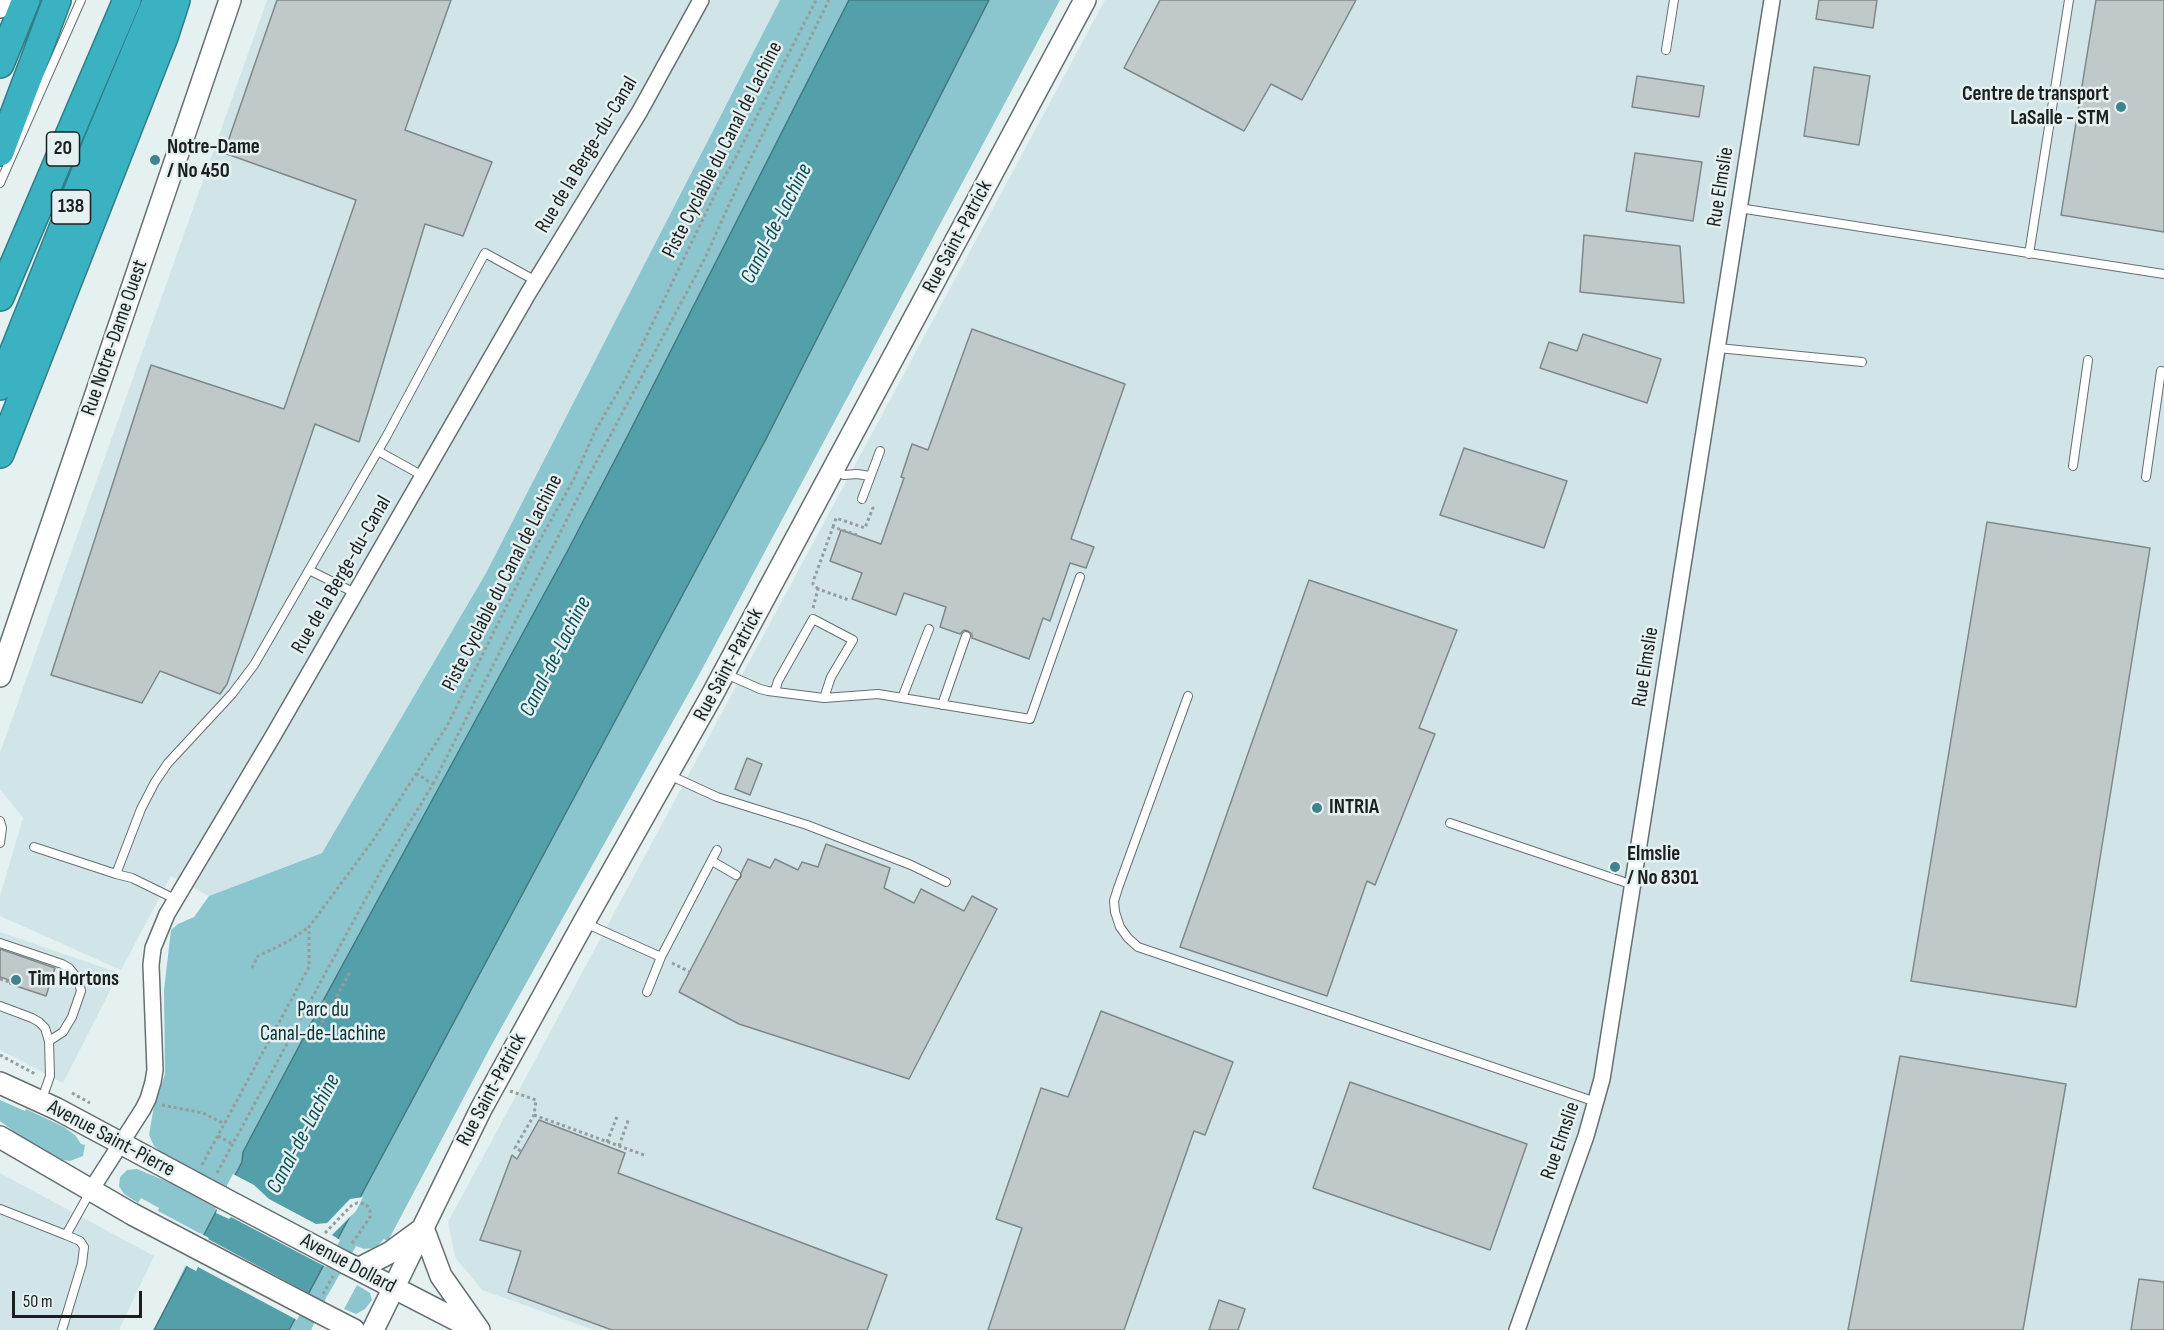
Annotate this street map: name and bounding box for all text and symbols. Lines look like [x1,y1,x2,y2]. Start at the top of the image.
street label: Piste Cyclable du Canal de Lachine [657,38,789,262]
street label: Rue de la Berge-du-Canal [530,72,644,238]
place label: Centre de transport LaSalle - STM [1962,82,2109,132]
marker: Centre de transport LaSalle - STM [2114,100,2128,114]
road number: 20 [46,132,80,166]
place label: Notre-Dame / No 450 [167,135,260,185]
street label: Rue Elmslie [1702,145,1740,229]
marker: Notre-Dame / No 450 [148,153,162,167]
water label: Canal-de-Lachine [736,160,818,288]
street label: Rue Saint-Patrick [918,176,998,298]
road number: 138 [52,190,90,224]
street label: Rue Notre-Dame Ouest [77,257,153,419]
street label: Piste Cyclable du Canal de Lachine [437,471,569,695]
street label: Rue de la Berge-du-Canal [287,492,397,658]
water label: Canal-de-Lachine [515,593,597,721]
street label: Rue Saint-Patrick [689,604,769,726]
street label: Rue Elmslie [1627,625,1665,709]
place label: INTRIA [1329,795,1379,821]
marker: INTRIA [1310,801,1324,815]
place label: Elmslie / No 8301 [1627,842,1698,892]
marker: Elmslie / No 8301 [1608,860,1622,874]
place label: Tim Hortons [28,967,119,993]
marker: Tim Hortons [9,973,23,987]
park label: Parc du Canal-de-Lachine [260,998,386,1048]
street label: Rue Saint-Patrick [452,1029,532,1151]
water label: Canal-de-Lachine [262,1070,346,1198]
street label: Avenue Saint-Pierre [43,1095,179,1183]
street label: Rue Elmslie [1536,1099,1586,1183]
street label: Avenue Dollard [296,1228,400,1300]
scale bar [15,1279,146,1317]
text: 50 m [23,1291,53,1312]

